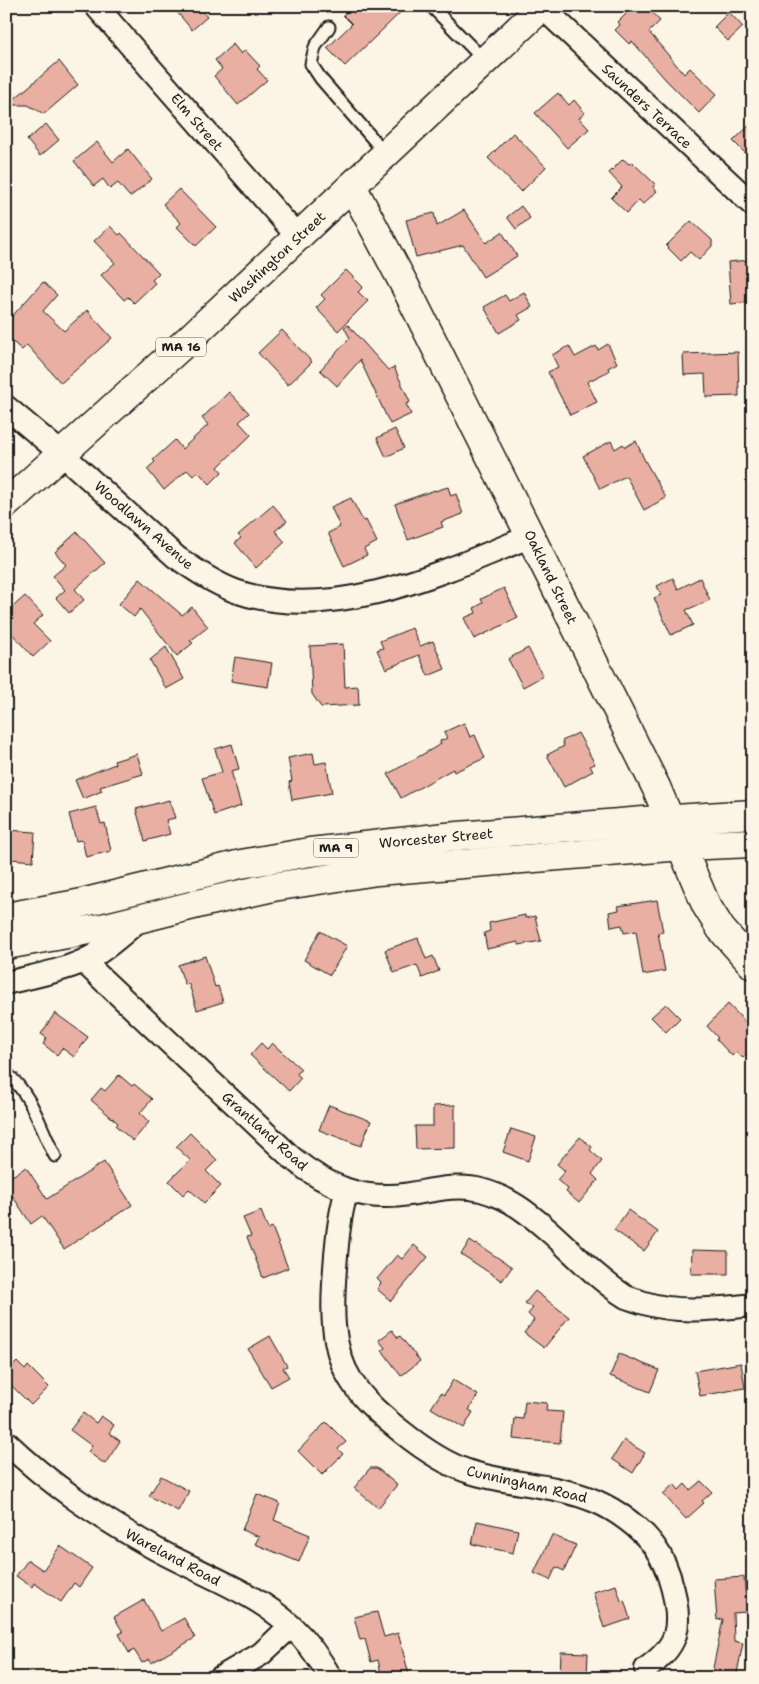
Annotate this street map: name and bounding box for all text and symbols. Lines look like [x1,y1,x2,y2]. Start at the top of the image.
street label: Saunders Terrace [598,60,696,152]
street label: Elm Street [167,89,227,155]
street label: Washington Street [225,207,329,307]
road number: MA 16 [156,338,206,357]
street label: Woodlawn Avenue [91,477,197,573]
street label: Oakland Street [520,527,582,627]
street label: Worcester Street [378,824,494,852]
road number: MA 9 [314,838,358,858]
street label: Grantland Road [218,1088,312,1174]
street label: Cunningham Road [465,1461,589,1507]
street label: Wareland Road [122,1524,224,1590]

